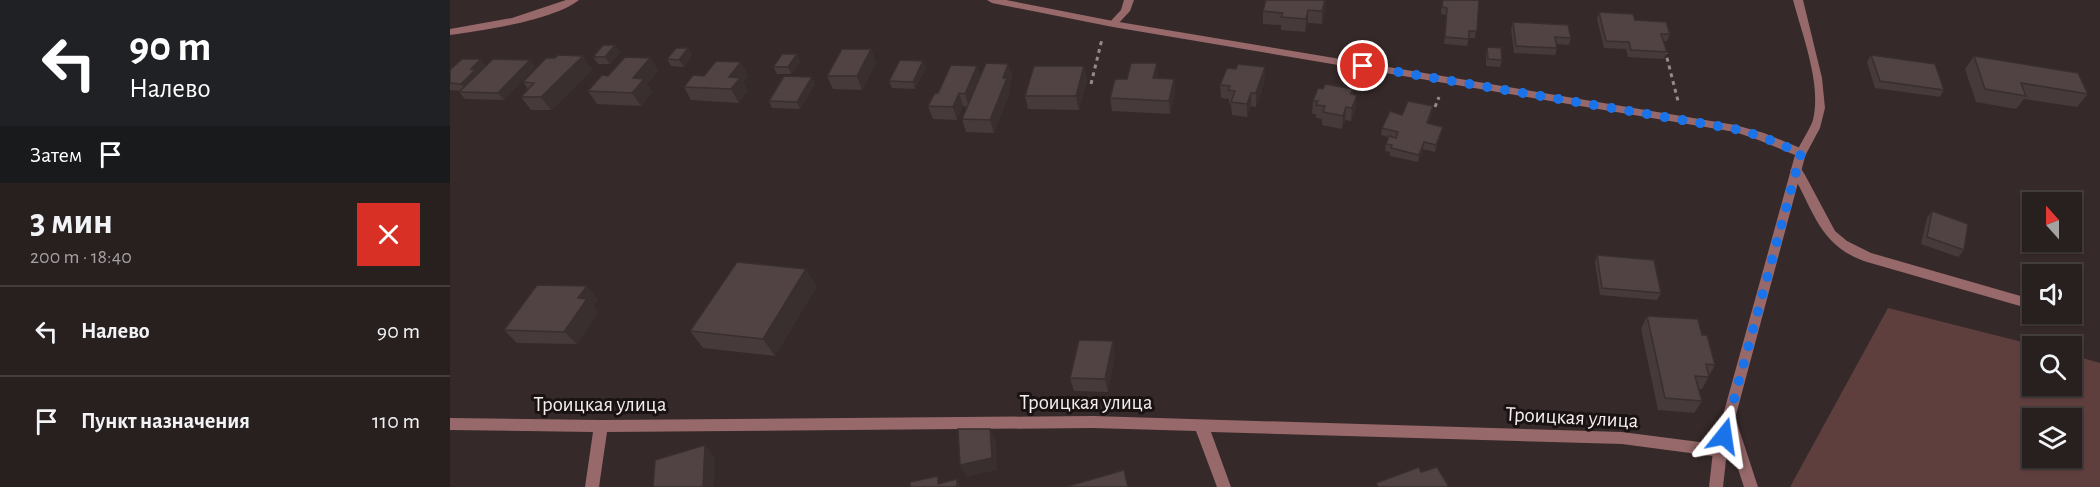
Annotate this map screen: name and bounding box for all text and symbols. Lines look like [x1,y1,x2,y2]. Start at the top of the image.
icon: left [30,24,108,102]
text: 90 m [129,26,211,68]
pin [1337,40,1388,91]
icon: arrive [1346,49,1379,82]
text: Налево [129,75,211,102]
icon: arrive [94,138,127,171]
text: Затем [30,144,82,166]
north arrow [2022,192,2082,252]
map controls [2022,192,2082,468]
button: close [357,203,420,266]
text: 3 мин [30,204,113,240]
text: 200 m · 18:40 [30,247,132,267]
button: sound [2022,264,2082,324]
icon: left [30,315,63,348]
text: Налево [81,320,150,342]
text: 90 m [377,320,420,342]
button: search [2022,336,2082,396]
street label: Троицкая улица [1019,392,1153,413]
street label: Троицкая улица [533,394,667,415]
street label: Троицкая улица [1505,404,1639,431]
position arrow [1692,404,1756,468]
icon: arrive [30,405,63,438]
button: layers [2022,408,2082,468]
text: Пункт назначения [81,410,250,432]
text: 110 m [372,410,420,432]

